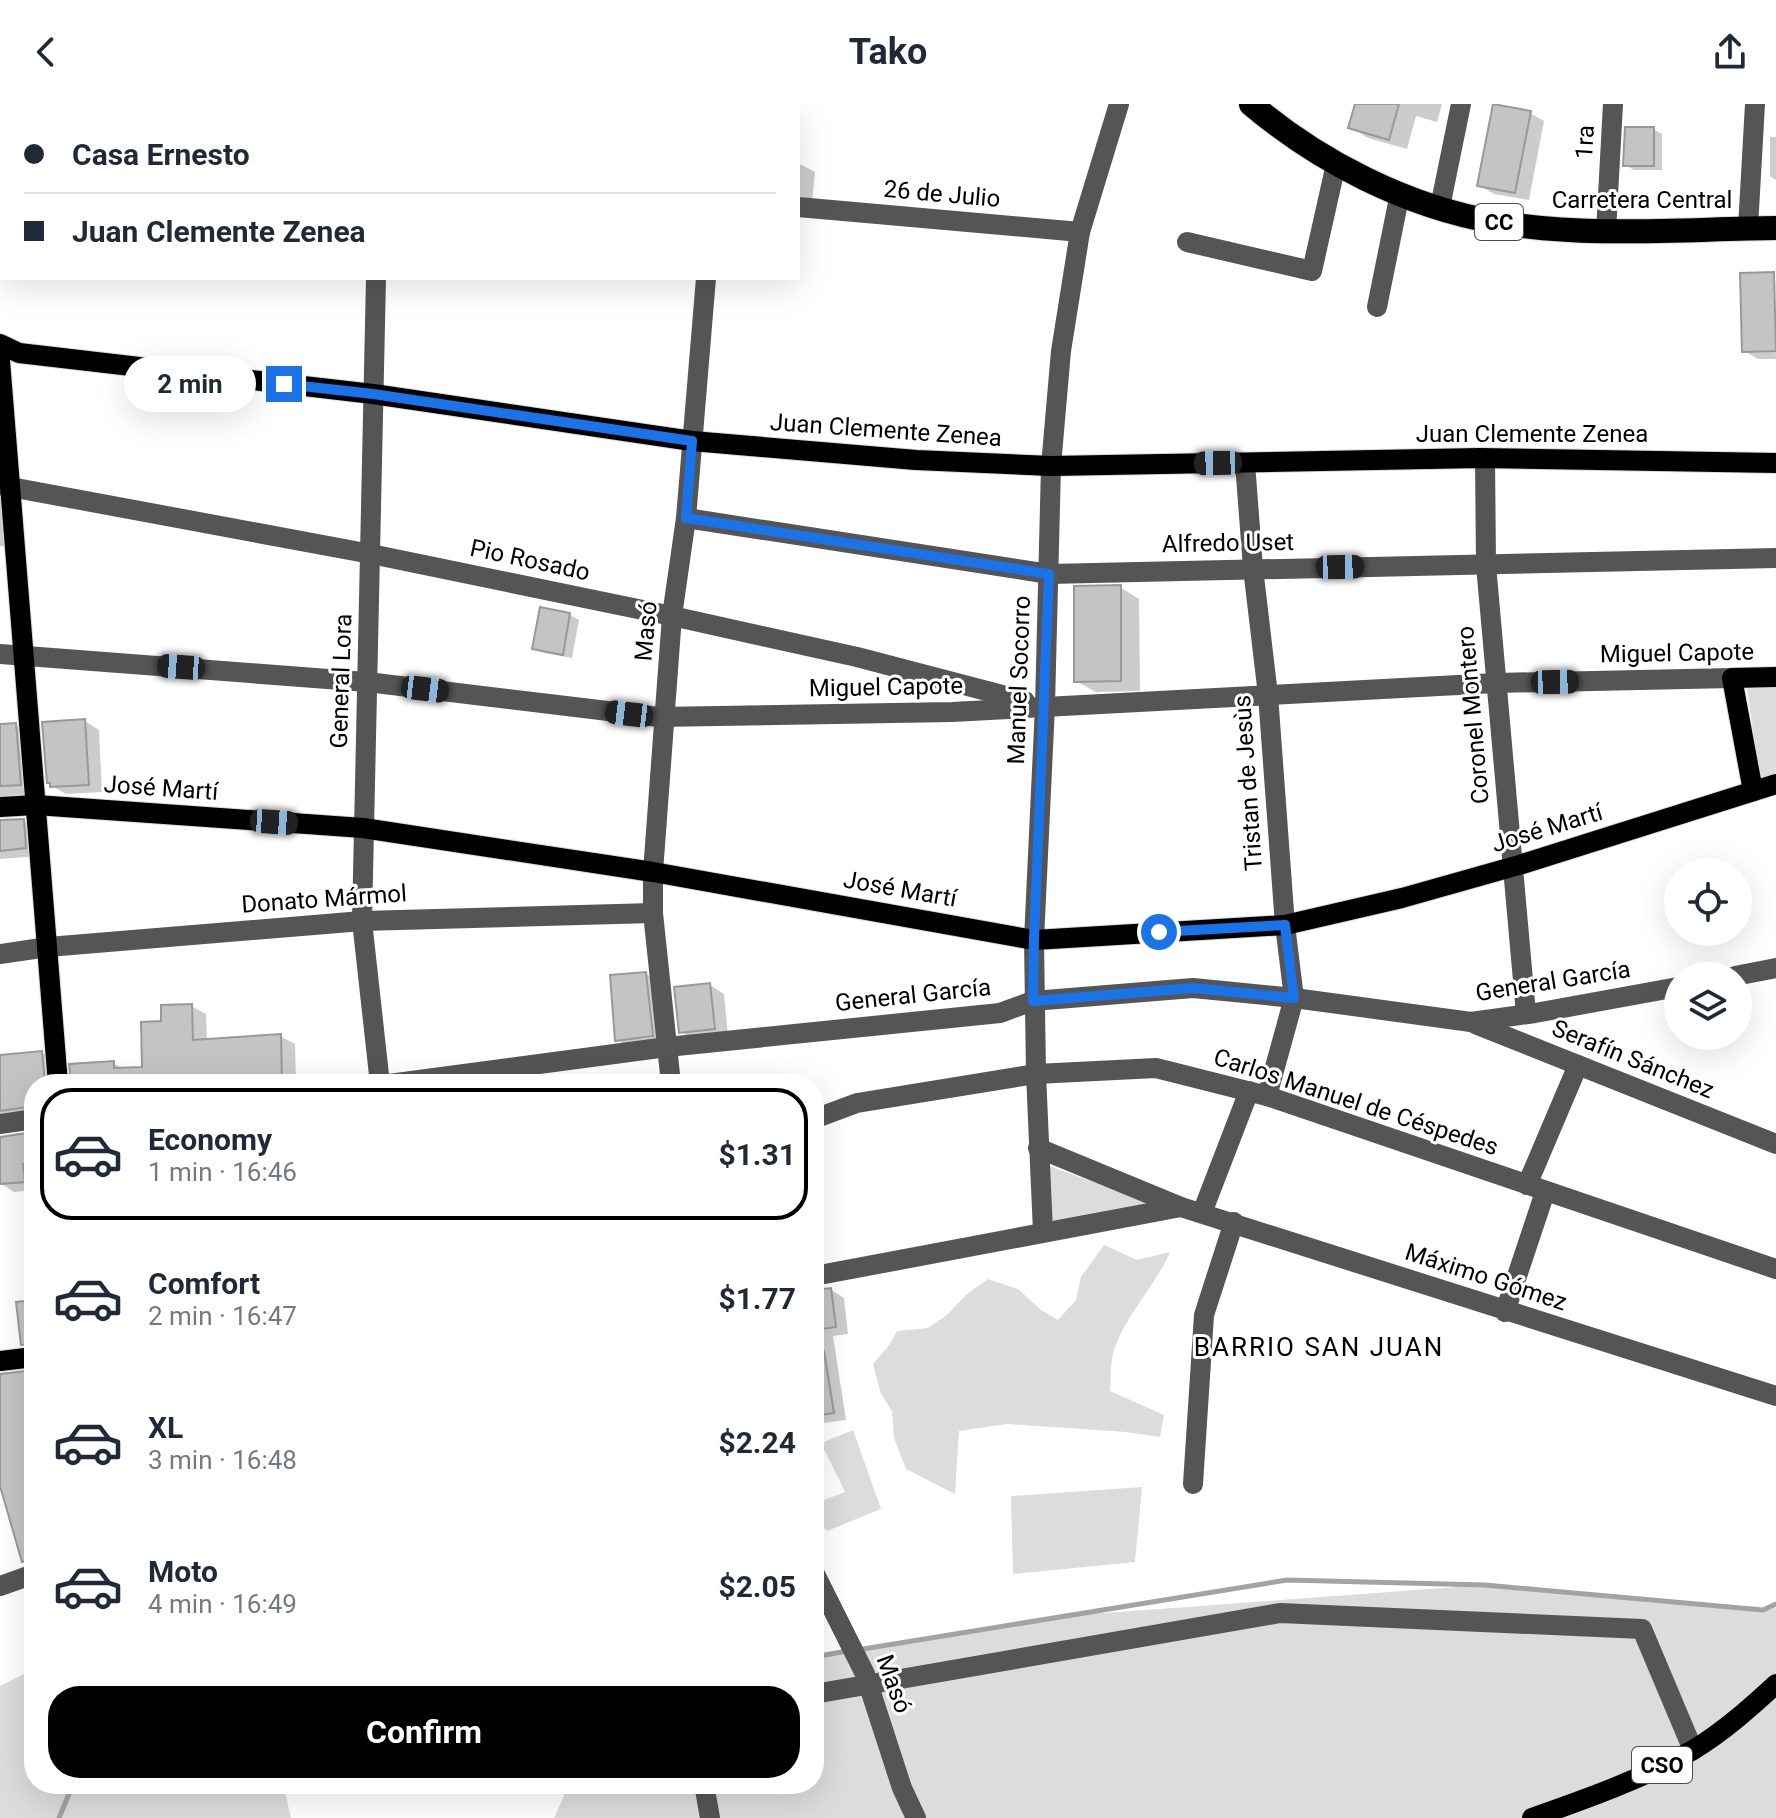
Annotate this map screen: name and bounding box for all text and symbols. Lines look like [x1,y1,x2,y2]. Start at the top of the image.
icon: back [24,30,68,74]
icon: share [1708,30,1752,74]
text: Tako [849,31,927,73]
street label: 1ra [1570,124,1600,160]
text: Casa Ernesto [72,137,250,172]
street label: 26 de Julio [883,175,1001,213]
street label: Carretera Central [1552,186,1732,214]
road number: CC [1475,204,1523,240]
text: Juan Clemente Zenea [72,214,366,249]
callout: 2 min [124,356,256,412]
route end [266,366,302,402]
text: 2 min [157,369,223,399]
street label: Juan Clemente Zenea [769,408,1003,452]
street label: Juan Clemente Zenea [1416,420,1648,448]
car [1194,451,1242,475]
street label: Alfredo Uset [1162,528,1294,558]
street label: Pio Rosado [468,534,592,586]
car [1316,555,1364,579]
street label: Manuel Socorro [1002,595,1036,765]
street label: Masó [629,600,663,662]
street label: General Lora [325,613,357,749]
street label: Coronel Montero [1451,625,1495,805]
street label: Miguel Capote [1600,638,1754,668]
car [156,653,206,681]
car [1531,670,1579,694]
street label: Miguel Capote [809,672,963,702]
car [400,674,450,704]
street label: Tristan de Jesùs [1228,694,1268,872]
car [604,699,654,729]
street label: José Martí [103,770,220,806]
street label: José Martí [1488,798,1607,858]
car [249,808,299,836]
map controls [1664,858,1752,1050]
button: locate [1664,858,1752,946]
street label: José Martí [841,865,960,913]
street label: Donato Mármol [240,879,408,919]
route start [1141,914,1177,950]
street label: General García [1474,955,1632,1007]
button: layers [1664,962,1752,1050]
street label: General García [834,973,992,1017]
street label: Serafín Sánchez [1548,1014,1718,1104]
street label: Carlos Manuel de Céspedes [1210,1043,1502,1161]
icon: car [52,1118,124,1190]
text: Economy [148,1122,272,1157]
text: $1.31 [718,1137,796,1172]
text: 1 min · 16:46 [148,1157,297,1187]
street label: Máximo Gómez [1402,1238,1570,1316]
icon: car [52,1262,124,1334]
text: Comfort [148,1266,260,1301]
text: $1.77 [718,1281,796,1316]
text: 2 min · 16:47 [148,1301,297,1331]
district label: BARRIO SAN JUAN [1194,1332,1444,1362]
icon: car [52,1406,124,1478]
text: XL [148,1410,183,1445]
text: $2.24 [718,1425,796,1460]
text: 3 min · 16:48 [148,1445,297,1475]
icon: car [52,1550,124,1622]
text: Moto [148,1554,218,1589]
text: $2.05 [718,1569,796,1604]
text: 4 min · 16:49 [148,1589,297,1619]
street label: Masó [871,1651,917,1717]
button: Confirm [48,1686,800,1778]
road number: CSO [1632,1747,1692,1783]

